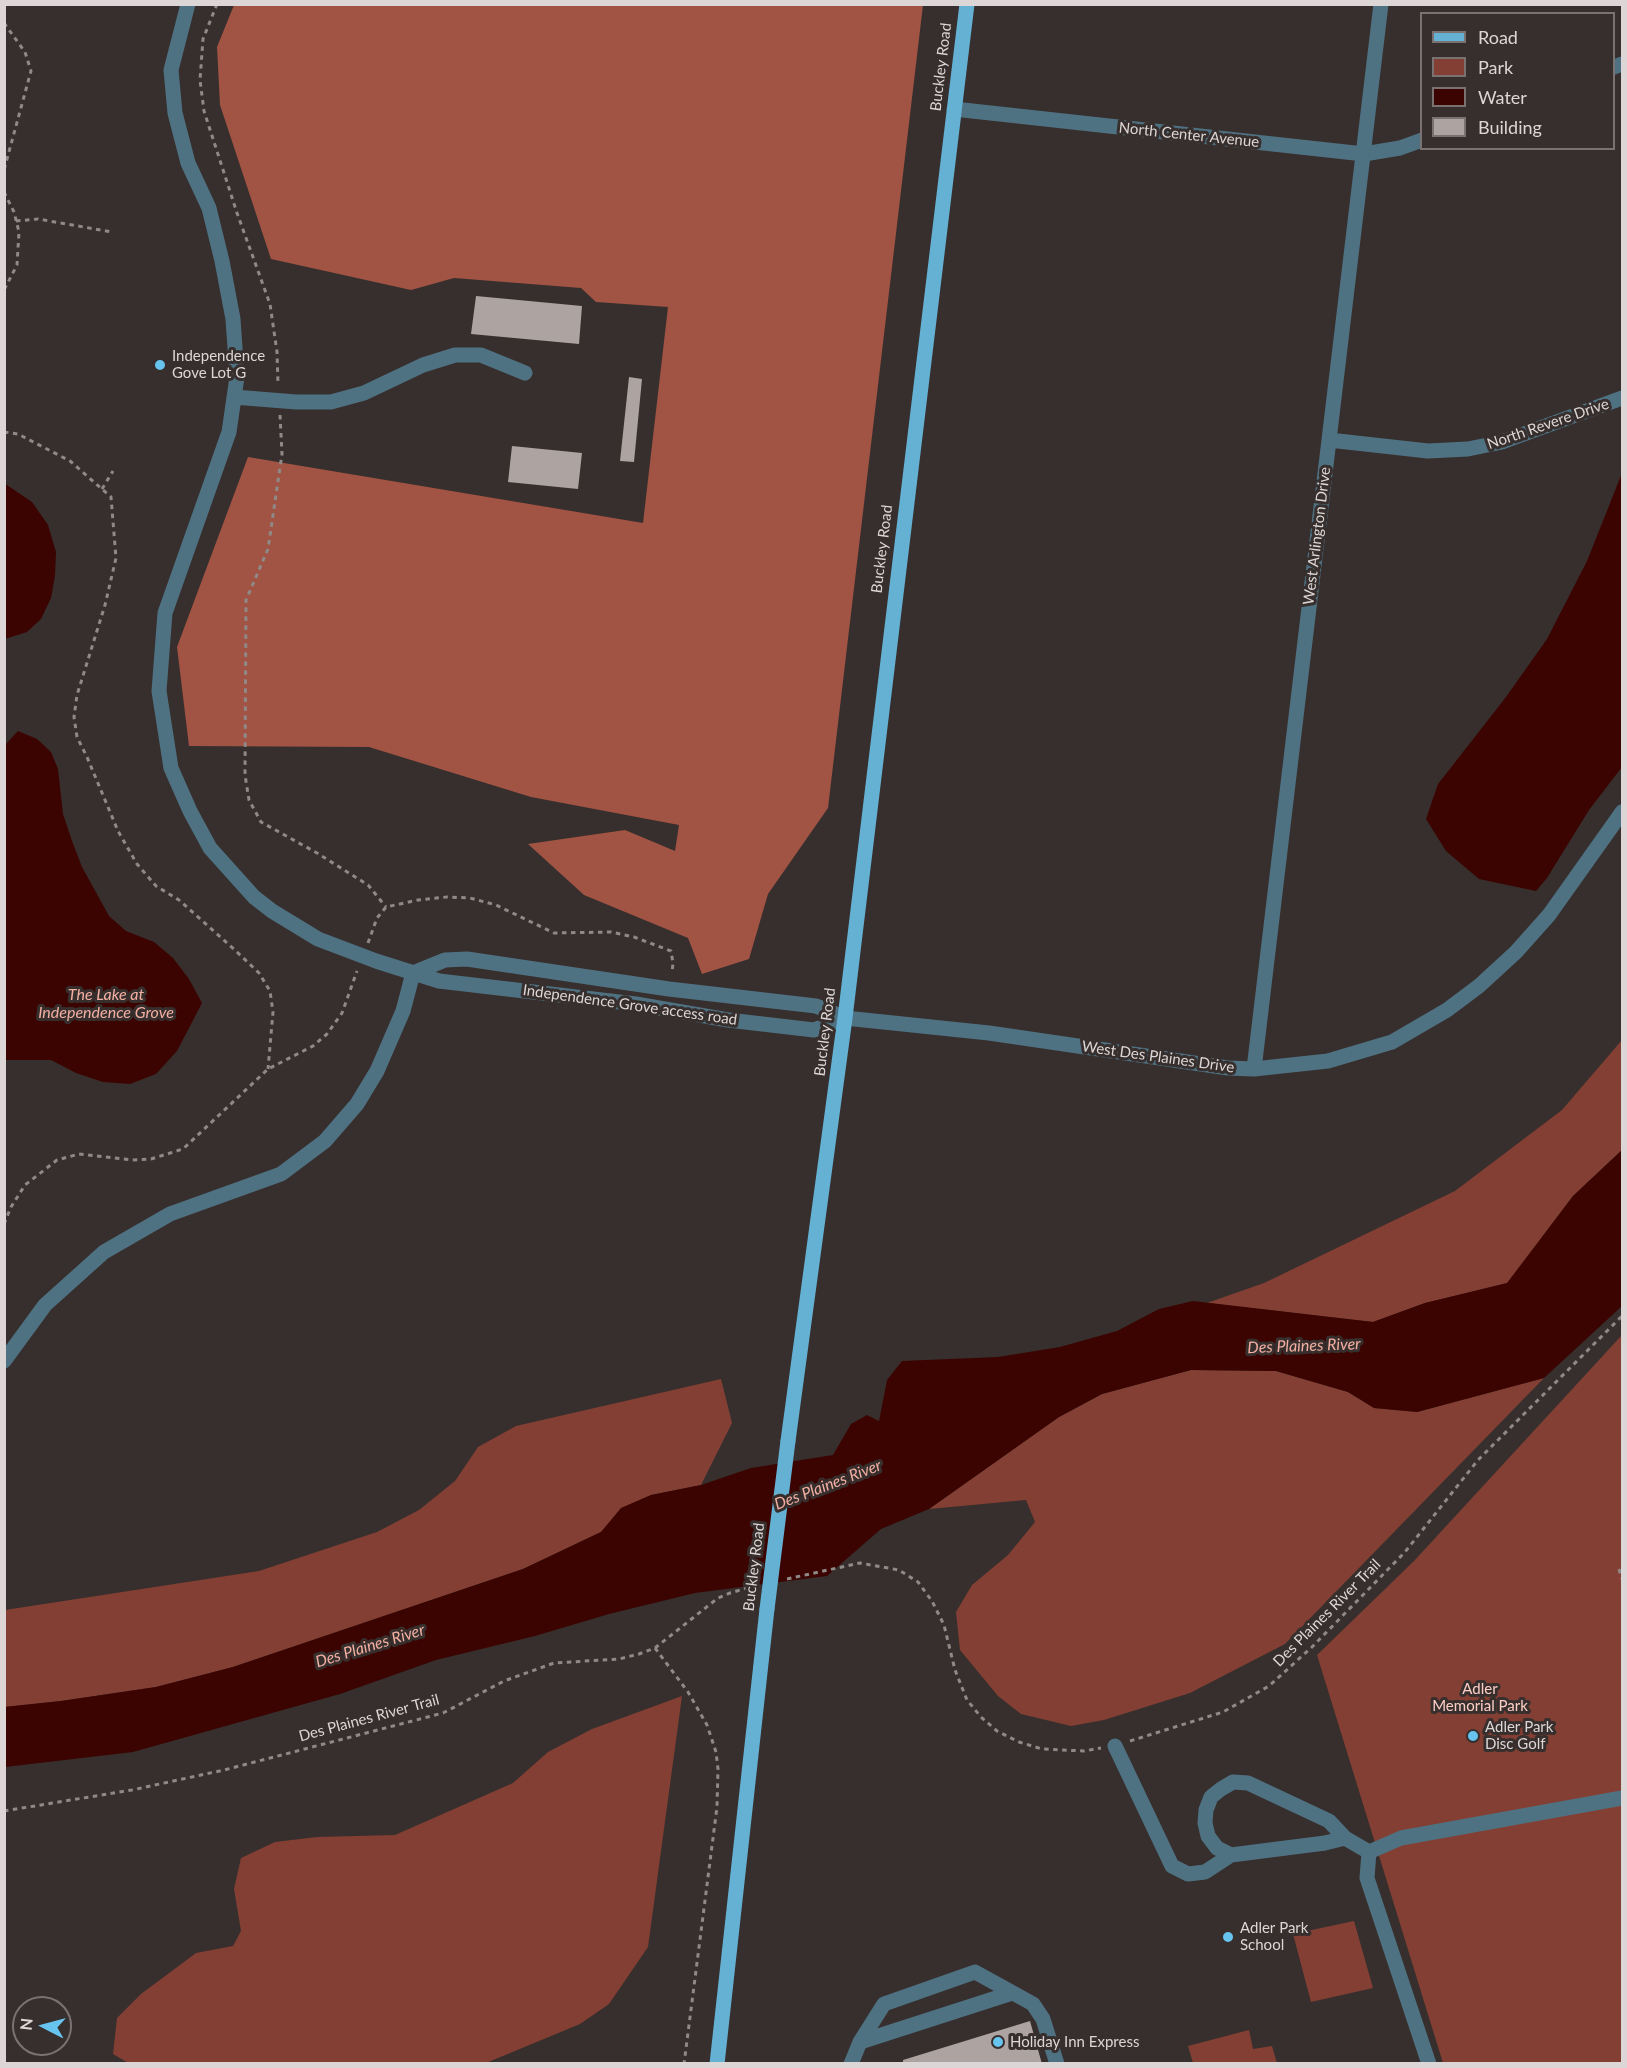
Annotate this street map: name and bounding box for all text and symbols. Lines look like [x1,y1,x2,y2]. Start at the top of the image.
legend [1420,12,1615,150]
street label: Buckley Road [927,22,955,112]
text: Road [1478,26,1518,48]
text: Park [1478,56,1513,78]
text: Water [1478,86,1527,108]
text: Building [1478,116,1542,138]
street label: North Center Avenue [1118,119,1260,151]
place label: Independence Gove Lot G [172,347,265,382]
marker: Independence Gove Lot G [153,358,167,372]
street label: North Revere Drive [1485,395,1611,453]
street label: West Arlington Drive [1300,466,1334,606]
street label: Buckley Road [868,504,896,594]
street label: Independence Grove access road [522,981,738,1029]
water label: The Lake at Independence Grove [38,985,174,1023]
street label: Buckley Road [811,987,839,1077]
street label: West Des Plaines Drive [1081,1037,1235,1077]
water label: Des Plaines River [1247,1334,1361,1358]
water label: Des Plaines River [772,1456,884,1514]
street label: Buckley Road [740,1522,768,1612]
street label: Des Plaines River Trail [1270,1556,1384,1670]
water label: Des Plaines River [313,1620,427,1672]
park label: Adler Memorial Park [1432,1680,1528,1715]
street label: Des Plaines River Trail [297,1691,441,1745]
place label: Adler Park Disc Golf [1485,1718,1553,1753]
marker: Adler Park Disc Golf [1466,1729,1480,1743]
place label: Adler Park School [1240,1919,1308,1954]
marker: Adler Park School [1221,1930,1235,1944]
north arrow [12,1996,72,2056]
text: N [15,2017,36,2031]
place label: Holiday Inn Express [1010,2033,1139,2051]
marker: Holiday Inn Express [991,2035,1005,2049]

